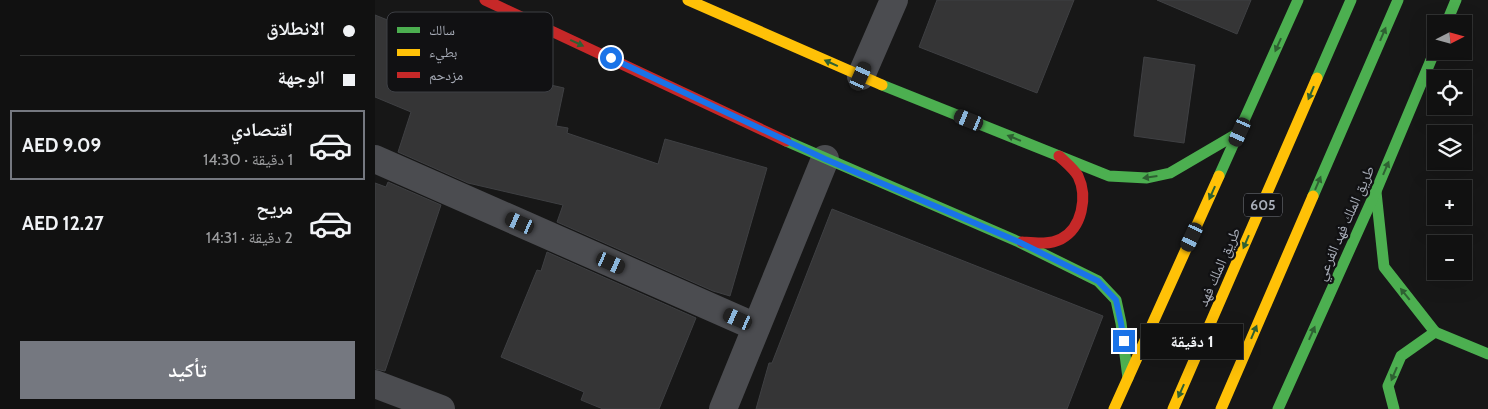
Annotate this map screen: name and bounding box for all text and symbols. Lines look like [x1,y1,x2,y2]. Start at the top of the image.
legend [387,12,553,92]
north arrow [1427,15,1473,60]
map controls [1427,15,1472,280]
text: الانطلاق [266,17,325,40]
text: سالك [429,21,455,39]
one-way arrow [1379,27,1387,41]
one-way arrow [1274,38,1282,52]
one-way arrow [570,39,584,47]
text: بطيء [429,43,458,64]
route start [600,47,622,69]
one-way arrow [824,59,838,67]
car [848,59,873,93]
text: الوجهة [277,66,325,89]
text: مزدحم [429,66,463,85]
button: locate [1427,70,1472,115]
one-way arrow [1307,86,1315,100]
car [952,107,985,133]
car [1227,115,1252,149]
text: اقتصادي [231,118,293,141]
icon: car [308,123,353,168]
button: layers [1427,125,1472,170]
text: AED 9.09 [22,134,101,157]
one-way arrow [1006,134,1021,142]
text: 1 دقيقة · 14:30 [203,150,293,169]
one-way arrow [1382,161,1390,176]
street label: طريق الملك فهد الفرعي [1312,163,1381,285]
one-way arrow [1141,173,1157,181]
one-way arrow [1315,176,1323,190]
button: + [1427,180,1472,225]
one-way arrow [1207,186,1215,200]
road number: 605 [1244,194,1282,216]
text: مريح [256,196,293,219]
icon: car [308,201,353,246]
car [503,210,536,236]
text: AED 12.27 [22,212,104,235]
car [1178,220,1205,254]
street label: طريق الملك فهد [1194,225,1245,310]
text: 2 دقيقة · 14:31 [206,228,293,247]
one-way arrow [1242,235,1250,249]
button: − [1427,235,1472,280]
car [594,250,627,276]
one-way arrow [1399,288,1410,301]
car [721,306,754,332]
callout: 1 دقيقة [1141,324,1244,358]
one-way arrow [1250,325,1258,339]
one-way arrow [1309,326,1317,340]
route end [1113,330,1135,352]
text: 1 دقيقة [1170,332,1214,351]
button: تأكيد [20,341,355,399]
one-way arrow [1389,367,1397,381]
one-way arrow [1177,384,1185,398]

